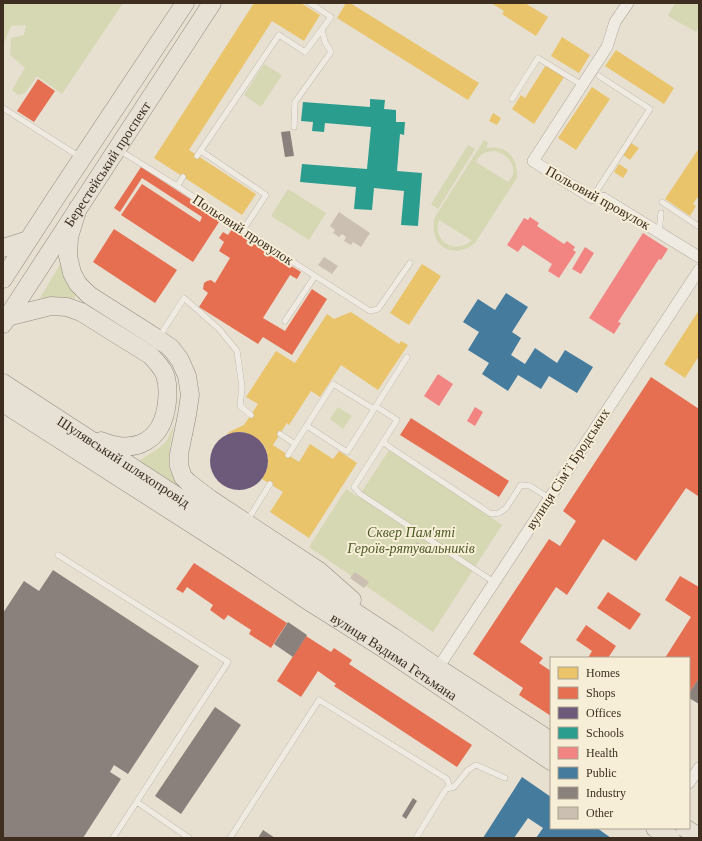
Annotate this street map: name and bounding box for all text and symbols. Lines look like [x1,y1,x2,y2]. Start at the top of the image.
street label: Берестейський проспект [61,99,153,229]
street label: Польовий провулок [543,163,653,233]
street label: Польовий провулок [190,192,296,268]
street label: вулиця Сімʼї Бродських [523,406,613,532]
street label: Шулявський шляхопровід [55,413,193,510]
park label: Сквер Пам'яті Героїв-рятувальників [346,525,475,556]
street label: вулиця Вадима Гетьмана [328,610,461,704]
legend [550,657,690,829]
text: Homes [586,666,620,680]
text: Shops [586,686,616,700]
text: Offices [586,706,621,720]
text: Schools [586,726,624,740]
text: Health [586,746,618,760]
text: Public [586,766,617,780]
text: Industry [586,786,626,800]
text: Other [586,806,613,820]

